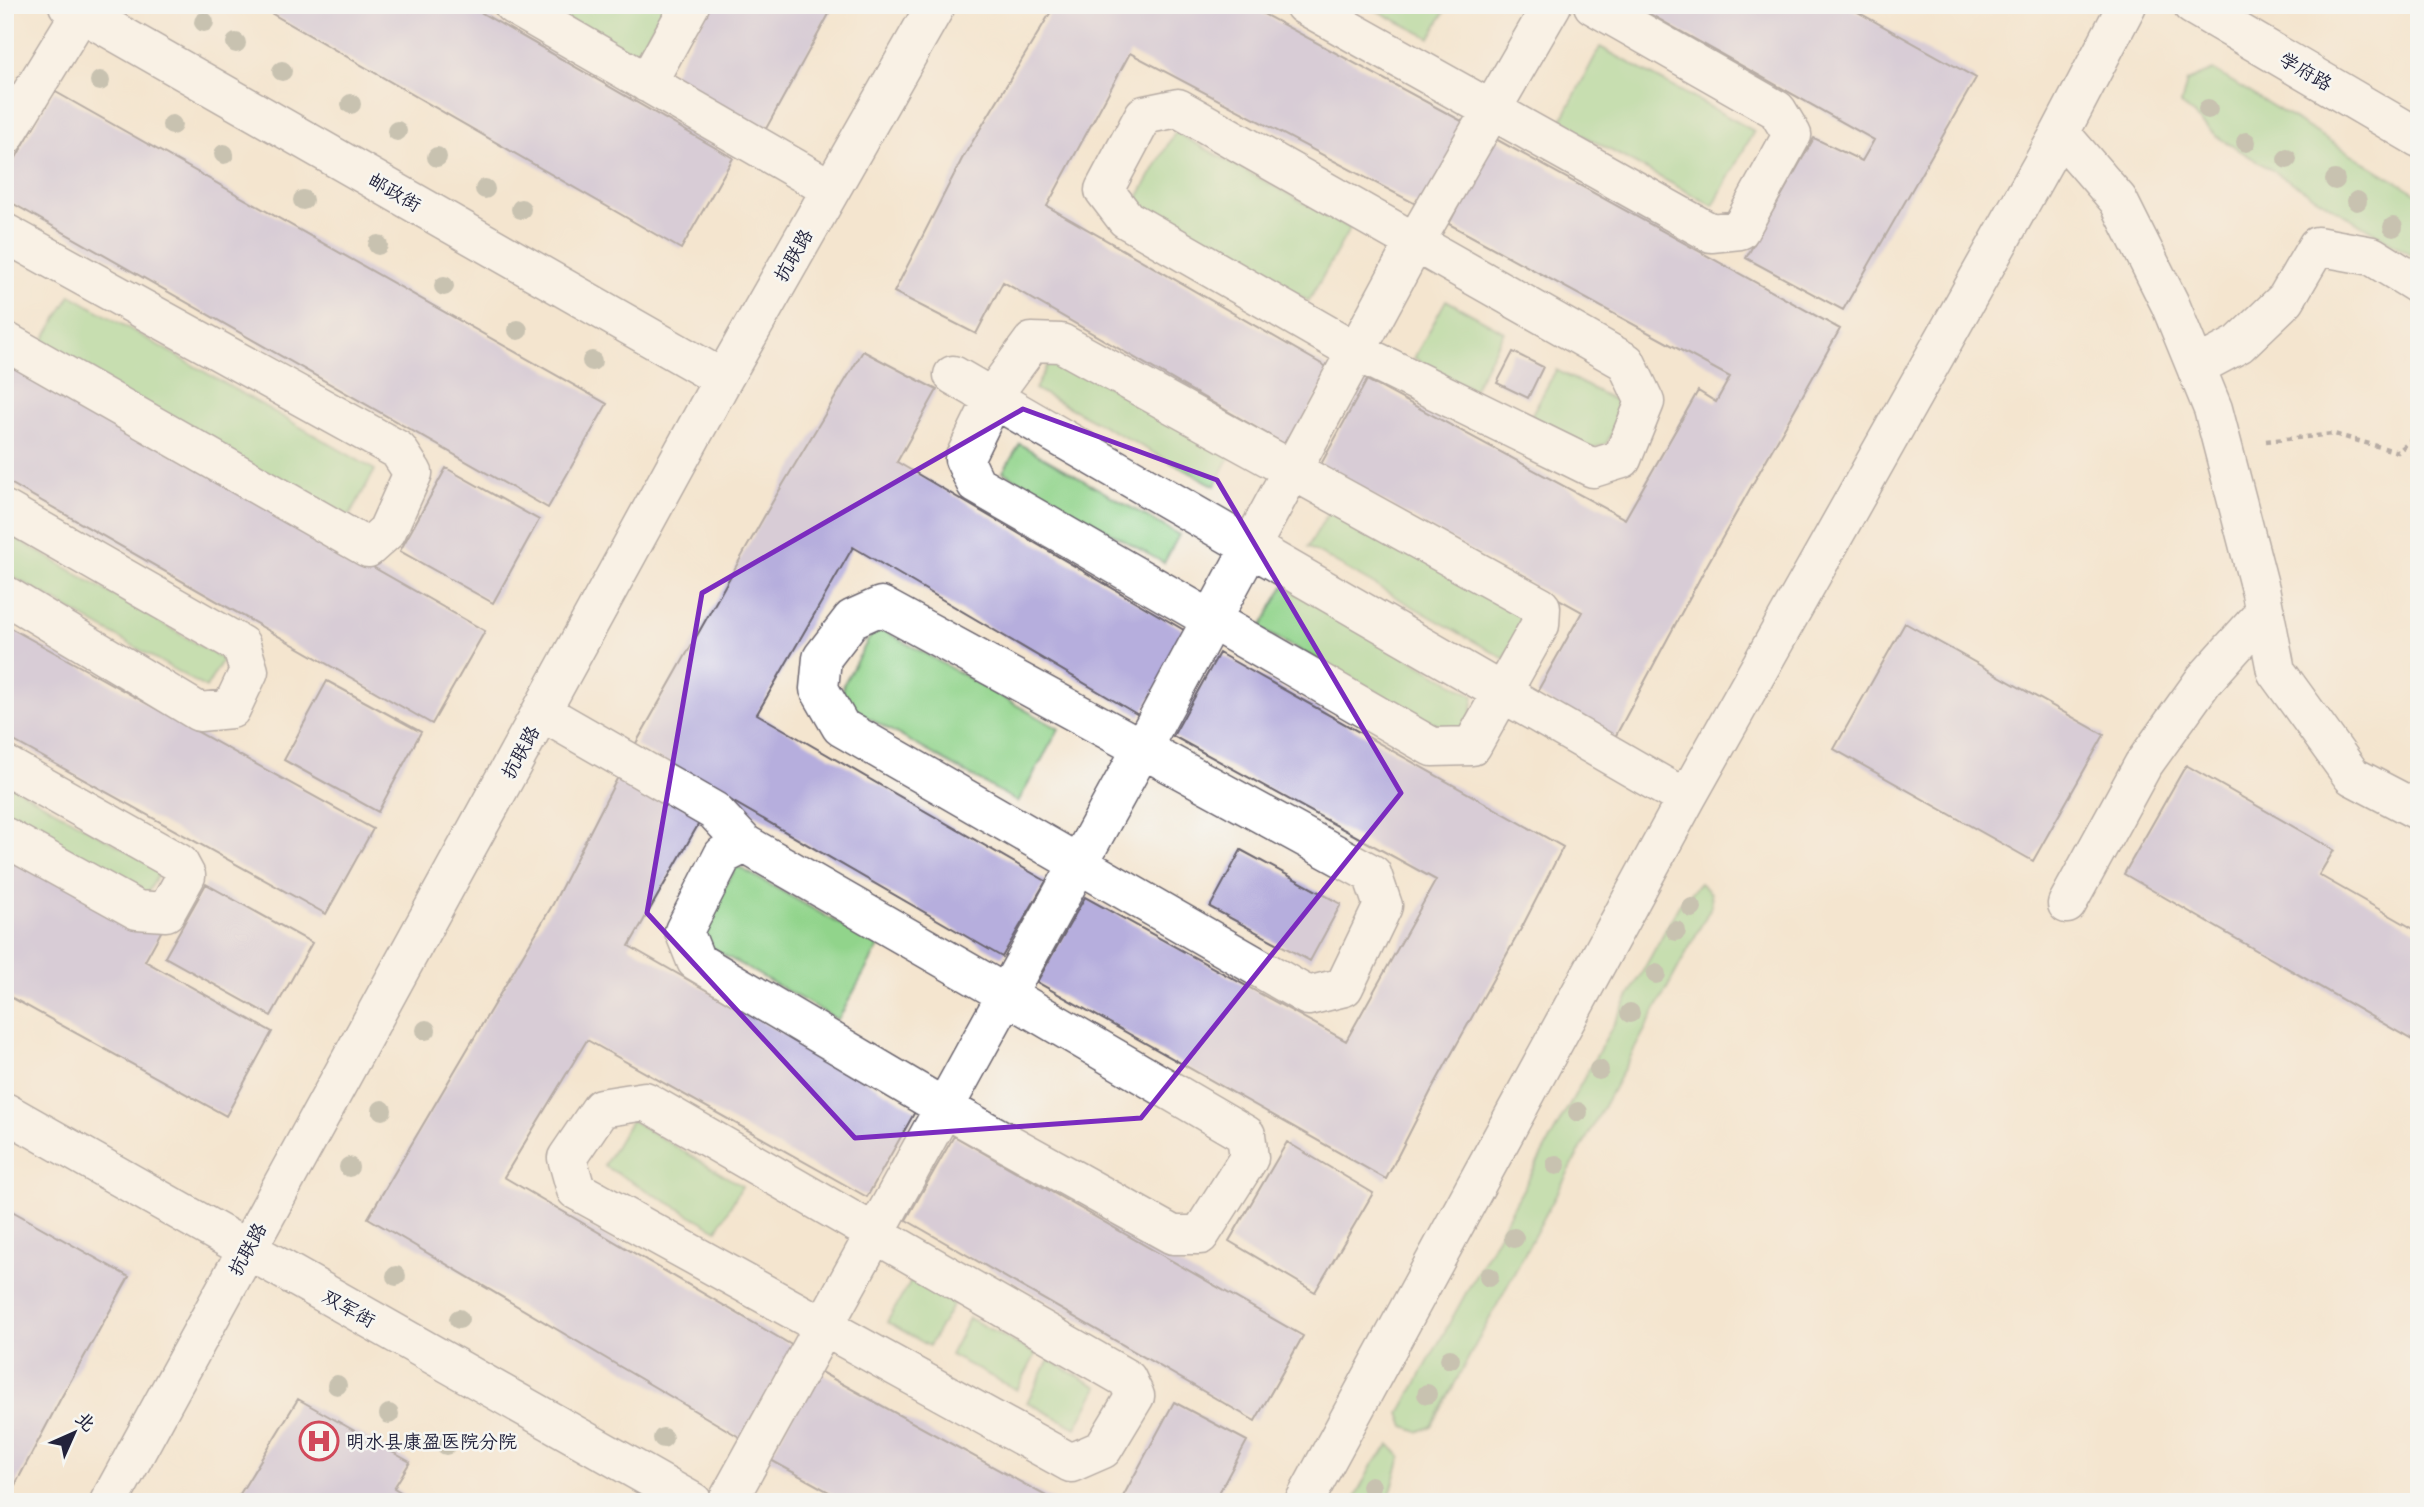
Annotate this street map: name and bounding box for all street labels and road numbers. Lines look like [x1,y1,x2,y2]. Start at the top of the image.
street label: 学府路 [2275,45,2337,97]
street label: 邮政街 [364,166,426,218]
street label: 抗联路 [767,224,819,286]
street label: 抗联路 [495,721,545,783]
street label: 抗联路 [222,1218,272,1280]
street label: 双军街 [318,1283,380,1333]

